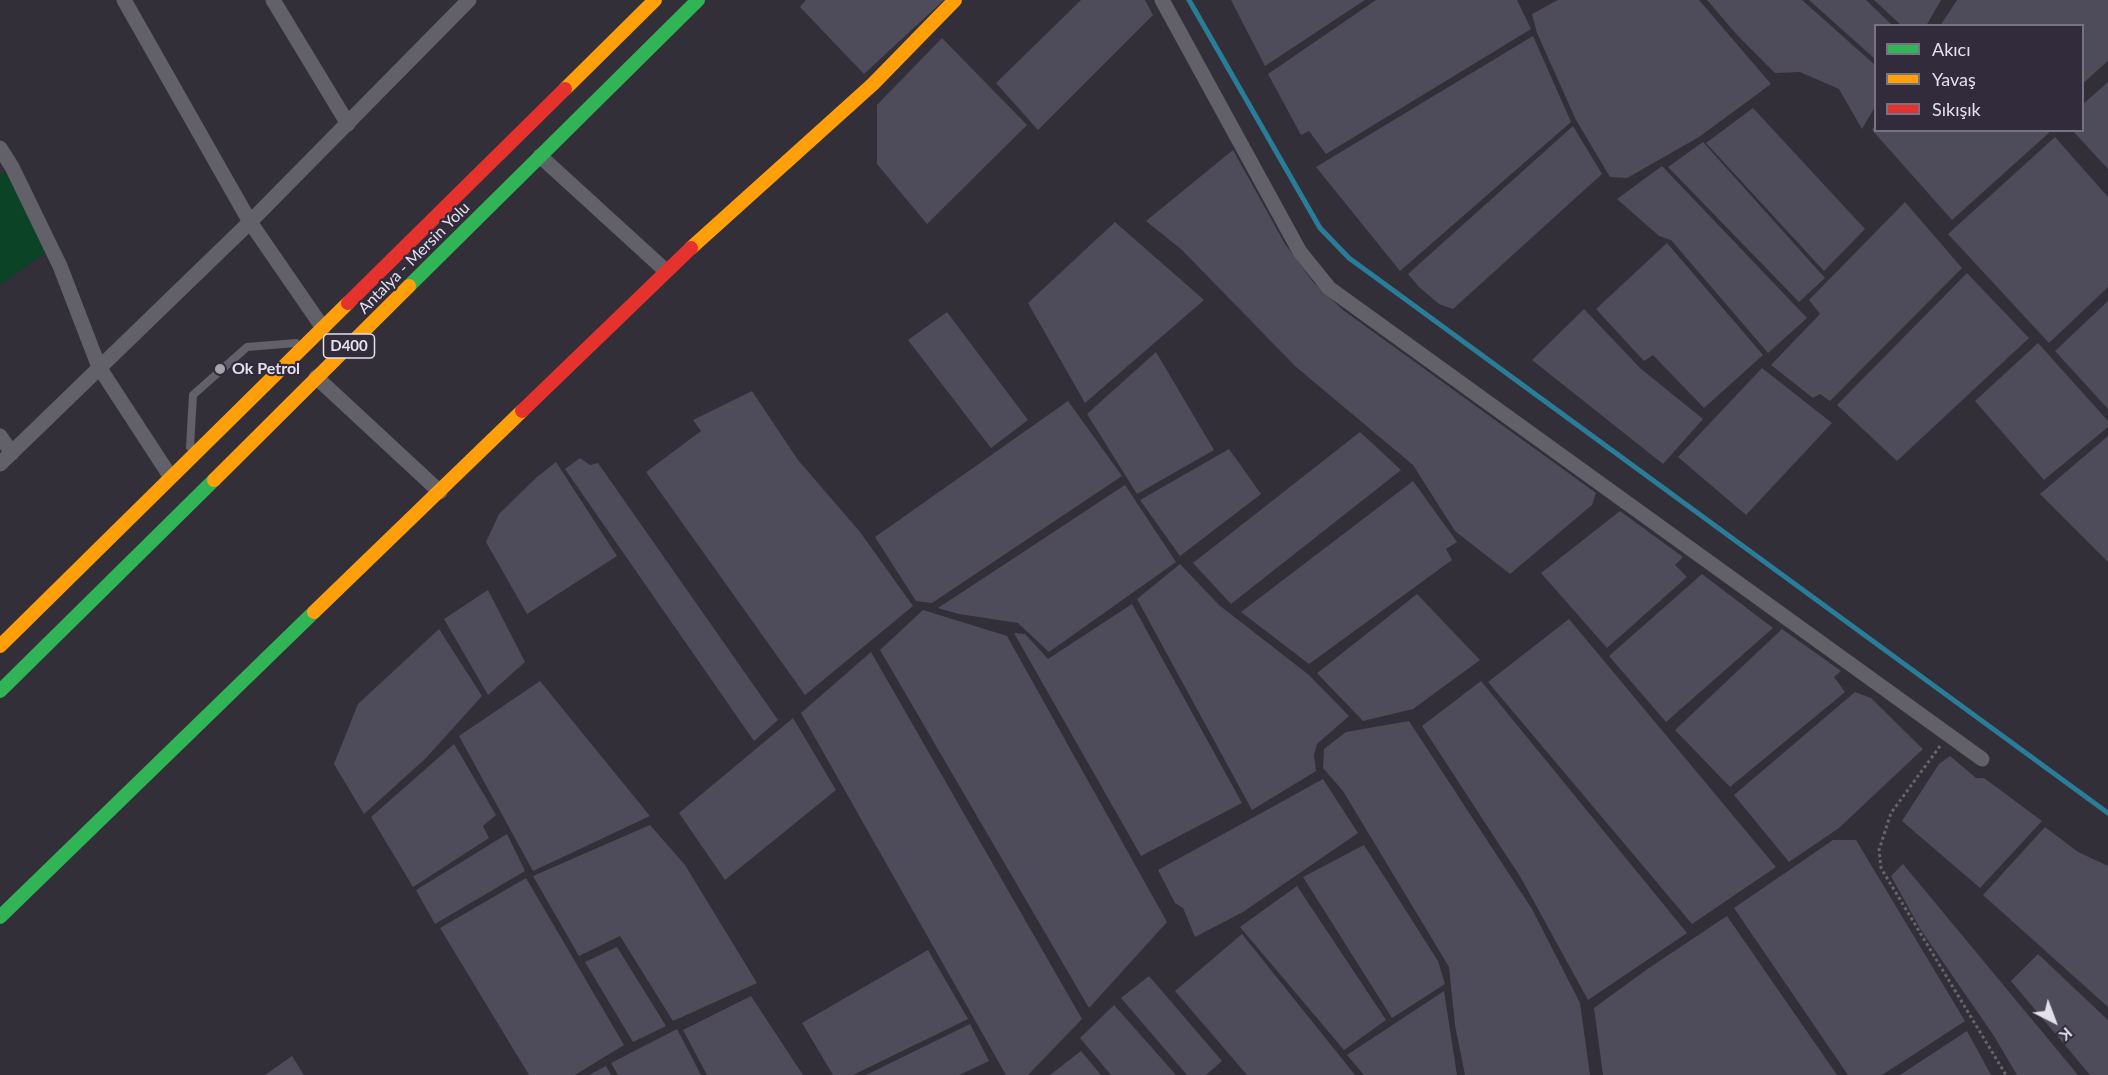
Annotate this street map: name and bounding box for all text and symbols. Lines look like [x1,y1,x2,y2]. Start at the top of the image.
legend [1874,24,2084,132]
text: Akıcı [1932,38,1971,60]
text: Yavaş [1932,68,1976,90]
text: Sıkışık [1932,98,1981,120]
street label: Antalya - Mersin Yolu [354,198,474,318]
road number: D400 [324,334,374,358]
place label: Ok Petrol [232,359,300,379]
marker: Ok Petrol [213,362,227,376]
north arrow [2024,991,2084,1051]
text: K [2056,1024,2077,1045]

